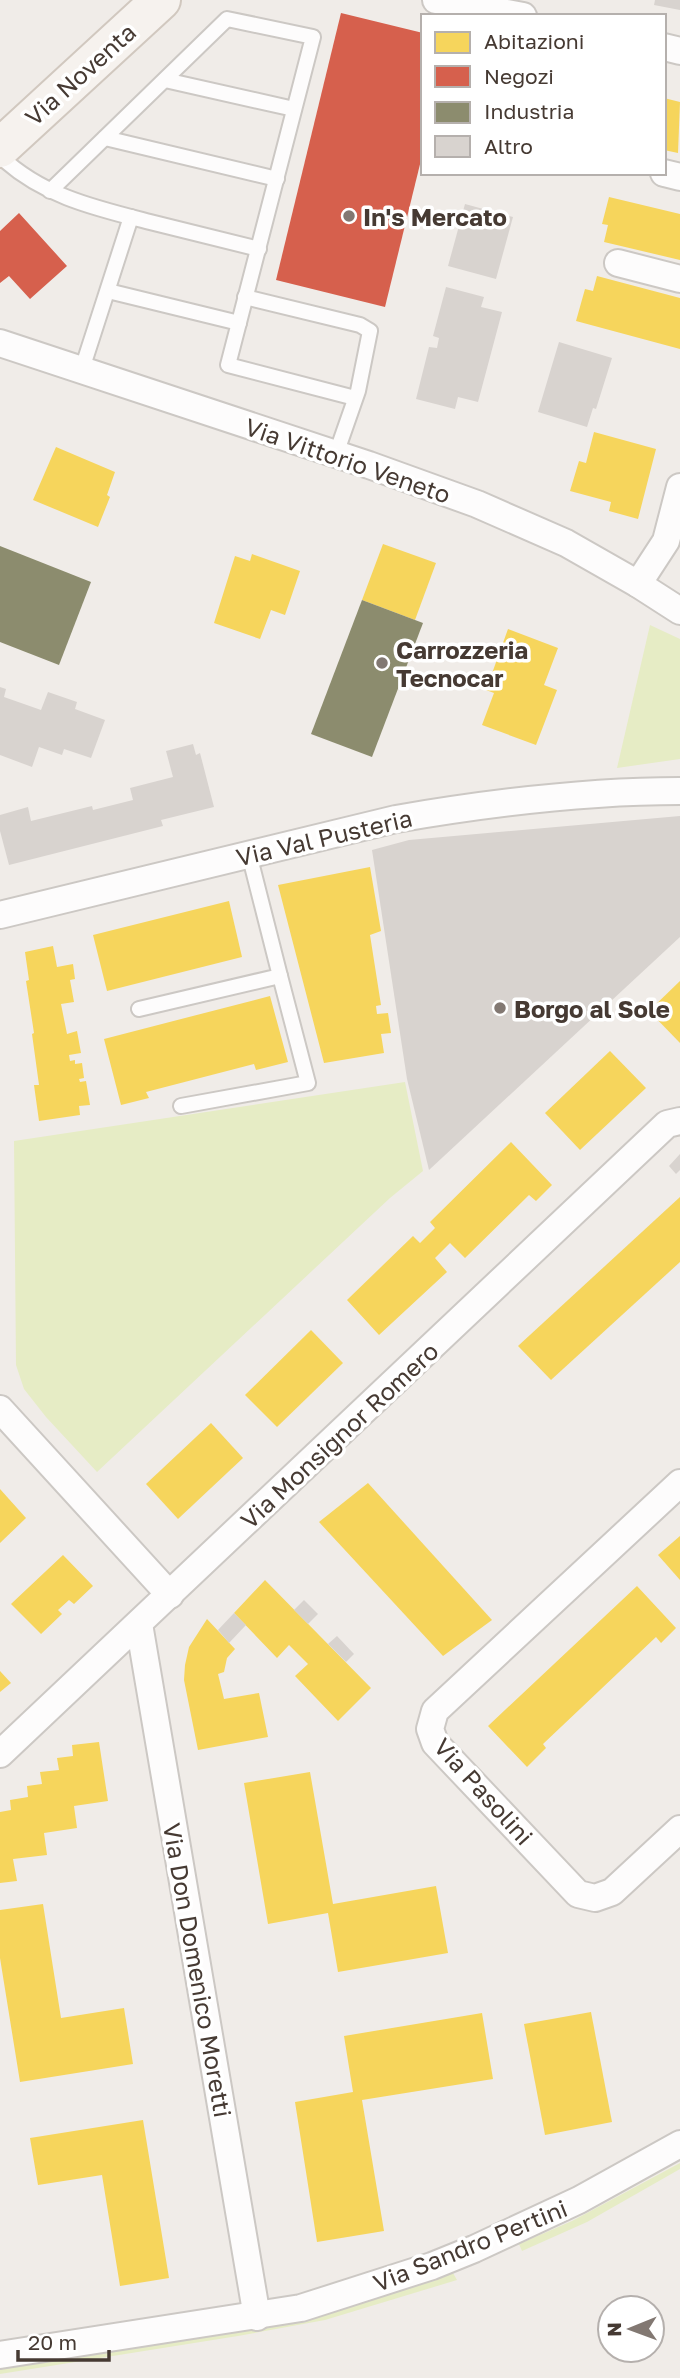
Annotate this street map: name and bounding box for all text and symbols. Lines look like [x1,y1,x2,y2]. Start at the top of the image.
legend [421,14,666,175]
street label: Via Noventa [19,17,141,131]
text: Abitazioni [484,28,584,54]
text: Negozi [484,63,554,89]
text: Industria [484,98,574,124]
text: Altro [484,133,533,159]
place label: In's Mercato [363,202,507,231]
marker: In's Mercato [341,208,357,224]
street label: Via Vittorio Veneto [241,411,455,509]
place label: Carrozzeria Tecnocar [396,635,528,692]
marker: Carrozzeria Tecnocar [374,655,390,671]
street label: Via Val Pusteria [233,803,415,871]
place label: Borgo al Sole [514,994,670,1023]
marker: Borgo al Sole [492,1000,508,1016]
street label: Via Monsignor Romero [234,1336,444,1534]
street label: Via Pasolini [429,1732,539,1850]
street label: Via Don Domenico Moretti [158,1820,238,2120]
street label: Via Sandro Pertini [369,2193,571,2297]
north arrow [596,2294,666,2364]
scale bar [18,2318,108,2362]
text: N [602,2322,625,2337]
text: 20 m [28,2329,77,2355]

